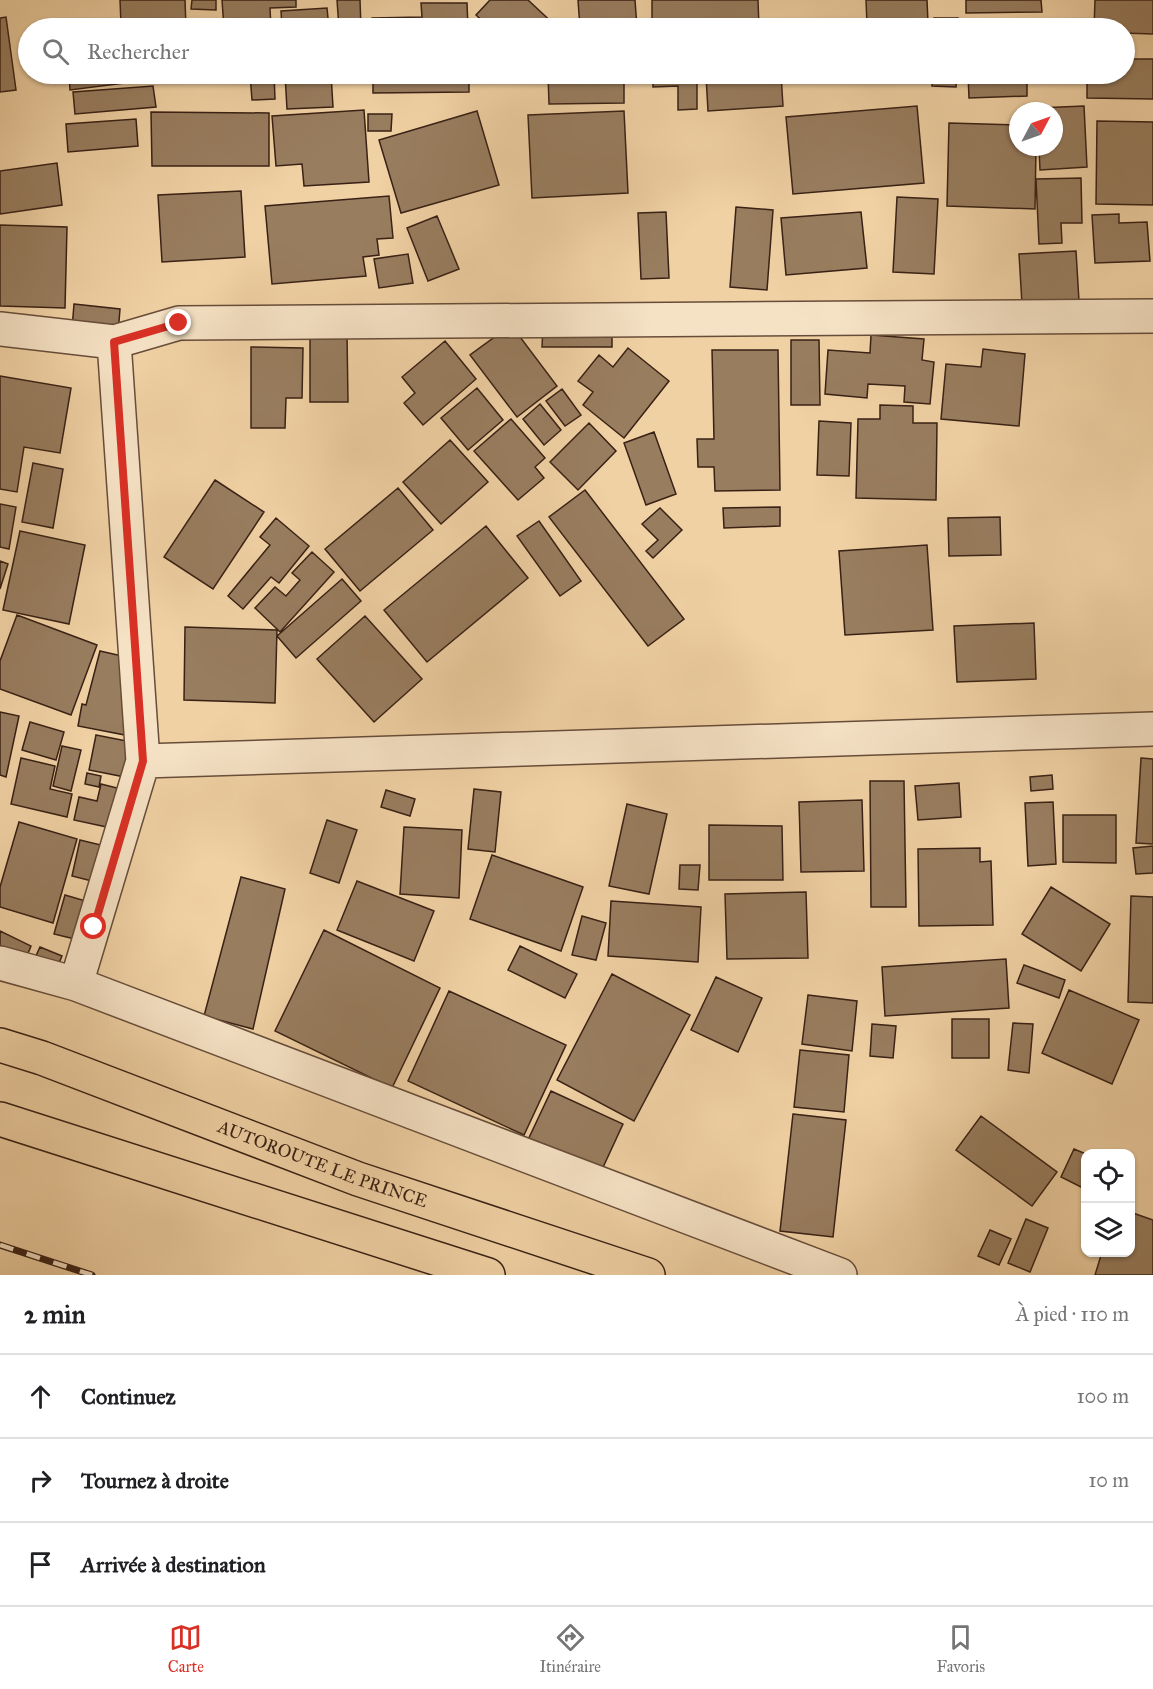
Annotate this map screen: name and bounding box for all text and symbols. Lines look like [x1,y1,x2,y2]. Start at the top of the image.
search box [18,18,1135,84]
icon: search [39,35,72,68]
text: Rechercher [87,38,189,65]
north arrow [1009,102,1063,156]
route end [165,309,191,335]
route start [80,913,106,939]
street label: AUTOROUTE LE PRINCE [214,1115,430,1212]
map controls [1081,1149,1135,1257]
button: locate [1081,1149,1135,1203]
button: layers [1081,1203,1135,1257]
text: 2 min [24,1298,85,1330]
text: À pied · 110 m [1016,1302,1129,1326]
icon: ahead [24,1380,57,1413]
text: Continuez [81,1383,176,1410]
text: 100 m [1077,1384,1129,1408]
icon: right [24,1464,57,1497]
text: Tournez à droite [81,1467,229,1494]
text: 10 m [1088,1468,1129,1492]
icon: arrive [24,1548,57,1581]
text: Arrivée à destination [81,1551,266,1578]
tab: Carte [168,1621,204,1676]
tab: Itinéraire [539,1621,601,1676]
tab: Favoris [937,1621,985,1676]

